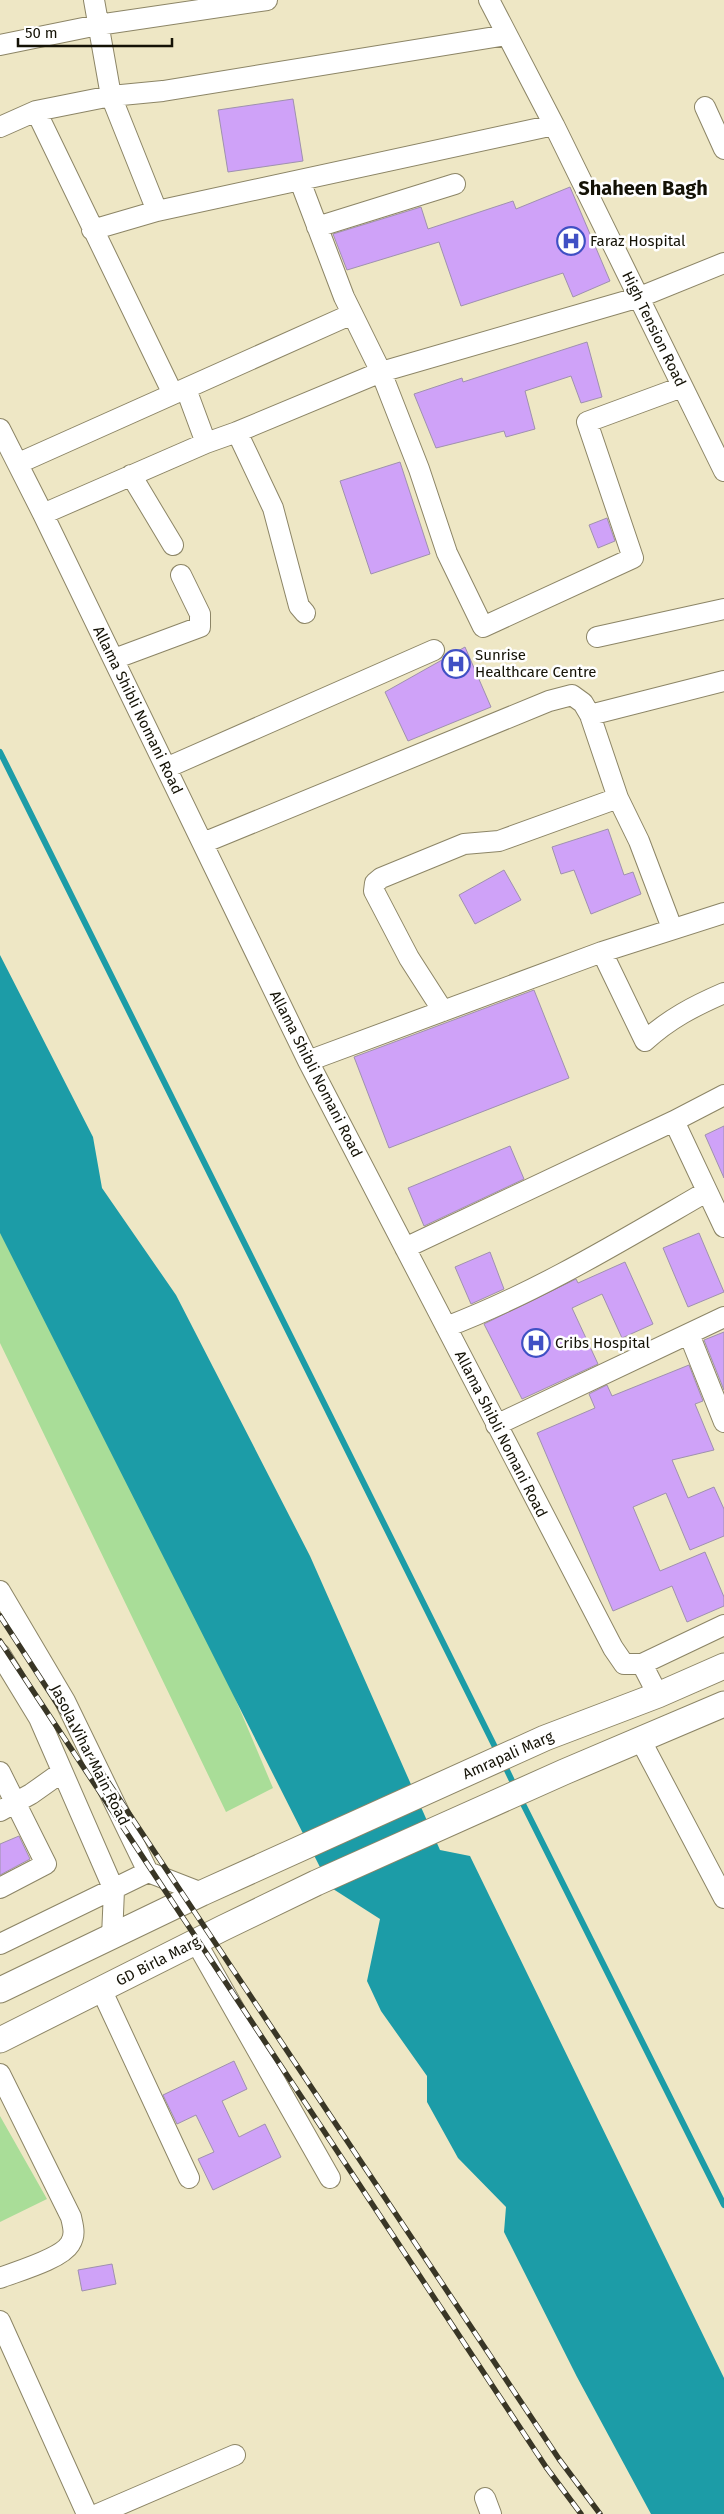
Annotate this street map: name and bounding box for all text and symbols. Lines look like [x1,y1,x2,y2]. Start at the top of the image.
scale bar [18,15,171,47]
text: 50 m [25,24,58,42]
district label: Shaheen Bagh [578,176,708,200]
hospital icon: Faraz Hospital [556,226,586,256]
place label: Faraz Hospital [590,232,686,250]
street label: High Tension Road [618,268,690,390]
street label: Allama Shibli Nomani Road [89,623,187,797]
place label: Sunrise Healthcare Centre [475,646,597,681]
hospital icon: Sunrise Healthcare Centre [441,649,471,679]
street label: Allama Shibli Nomani Road [266,988,366,1160]
hospital icon: Cribs Hospital [521,1328,551,1358]
place label: Cribs Hospital [555,1334,651,1352]
street label: Allama Shibli Nomani Road [451,1348,551,1520]
street label: Jasola Vihar Main Road [47,1682,133,1828]
street label: Amrapali Marg [460,1727,556,1783]
street label: GD Birla Marg [113,1932,203,1990]

